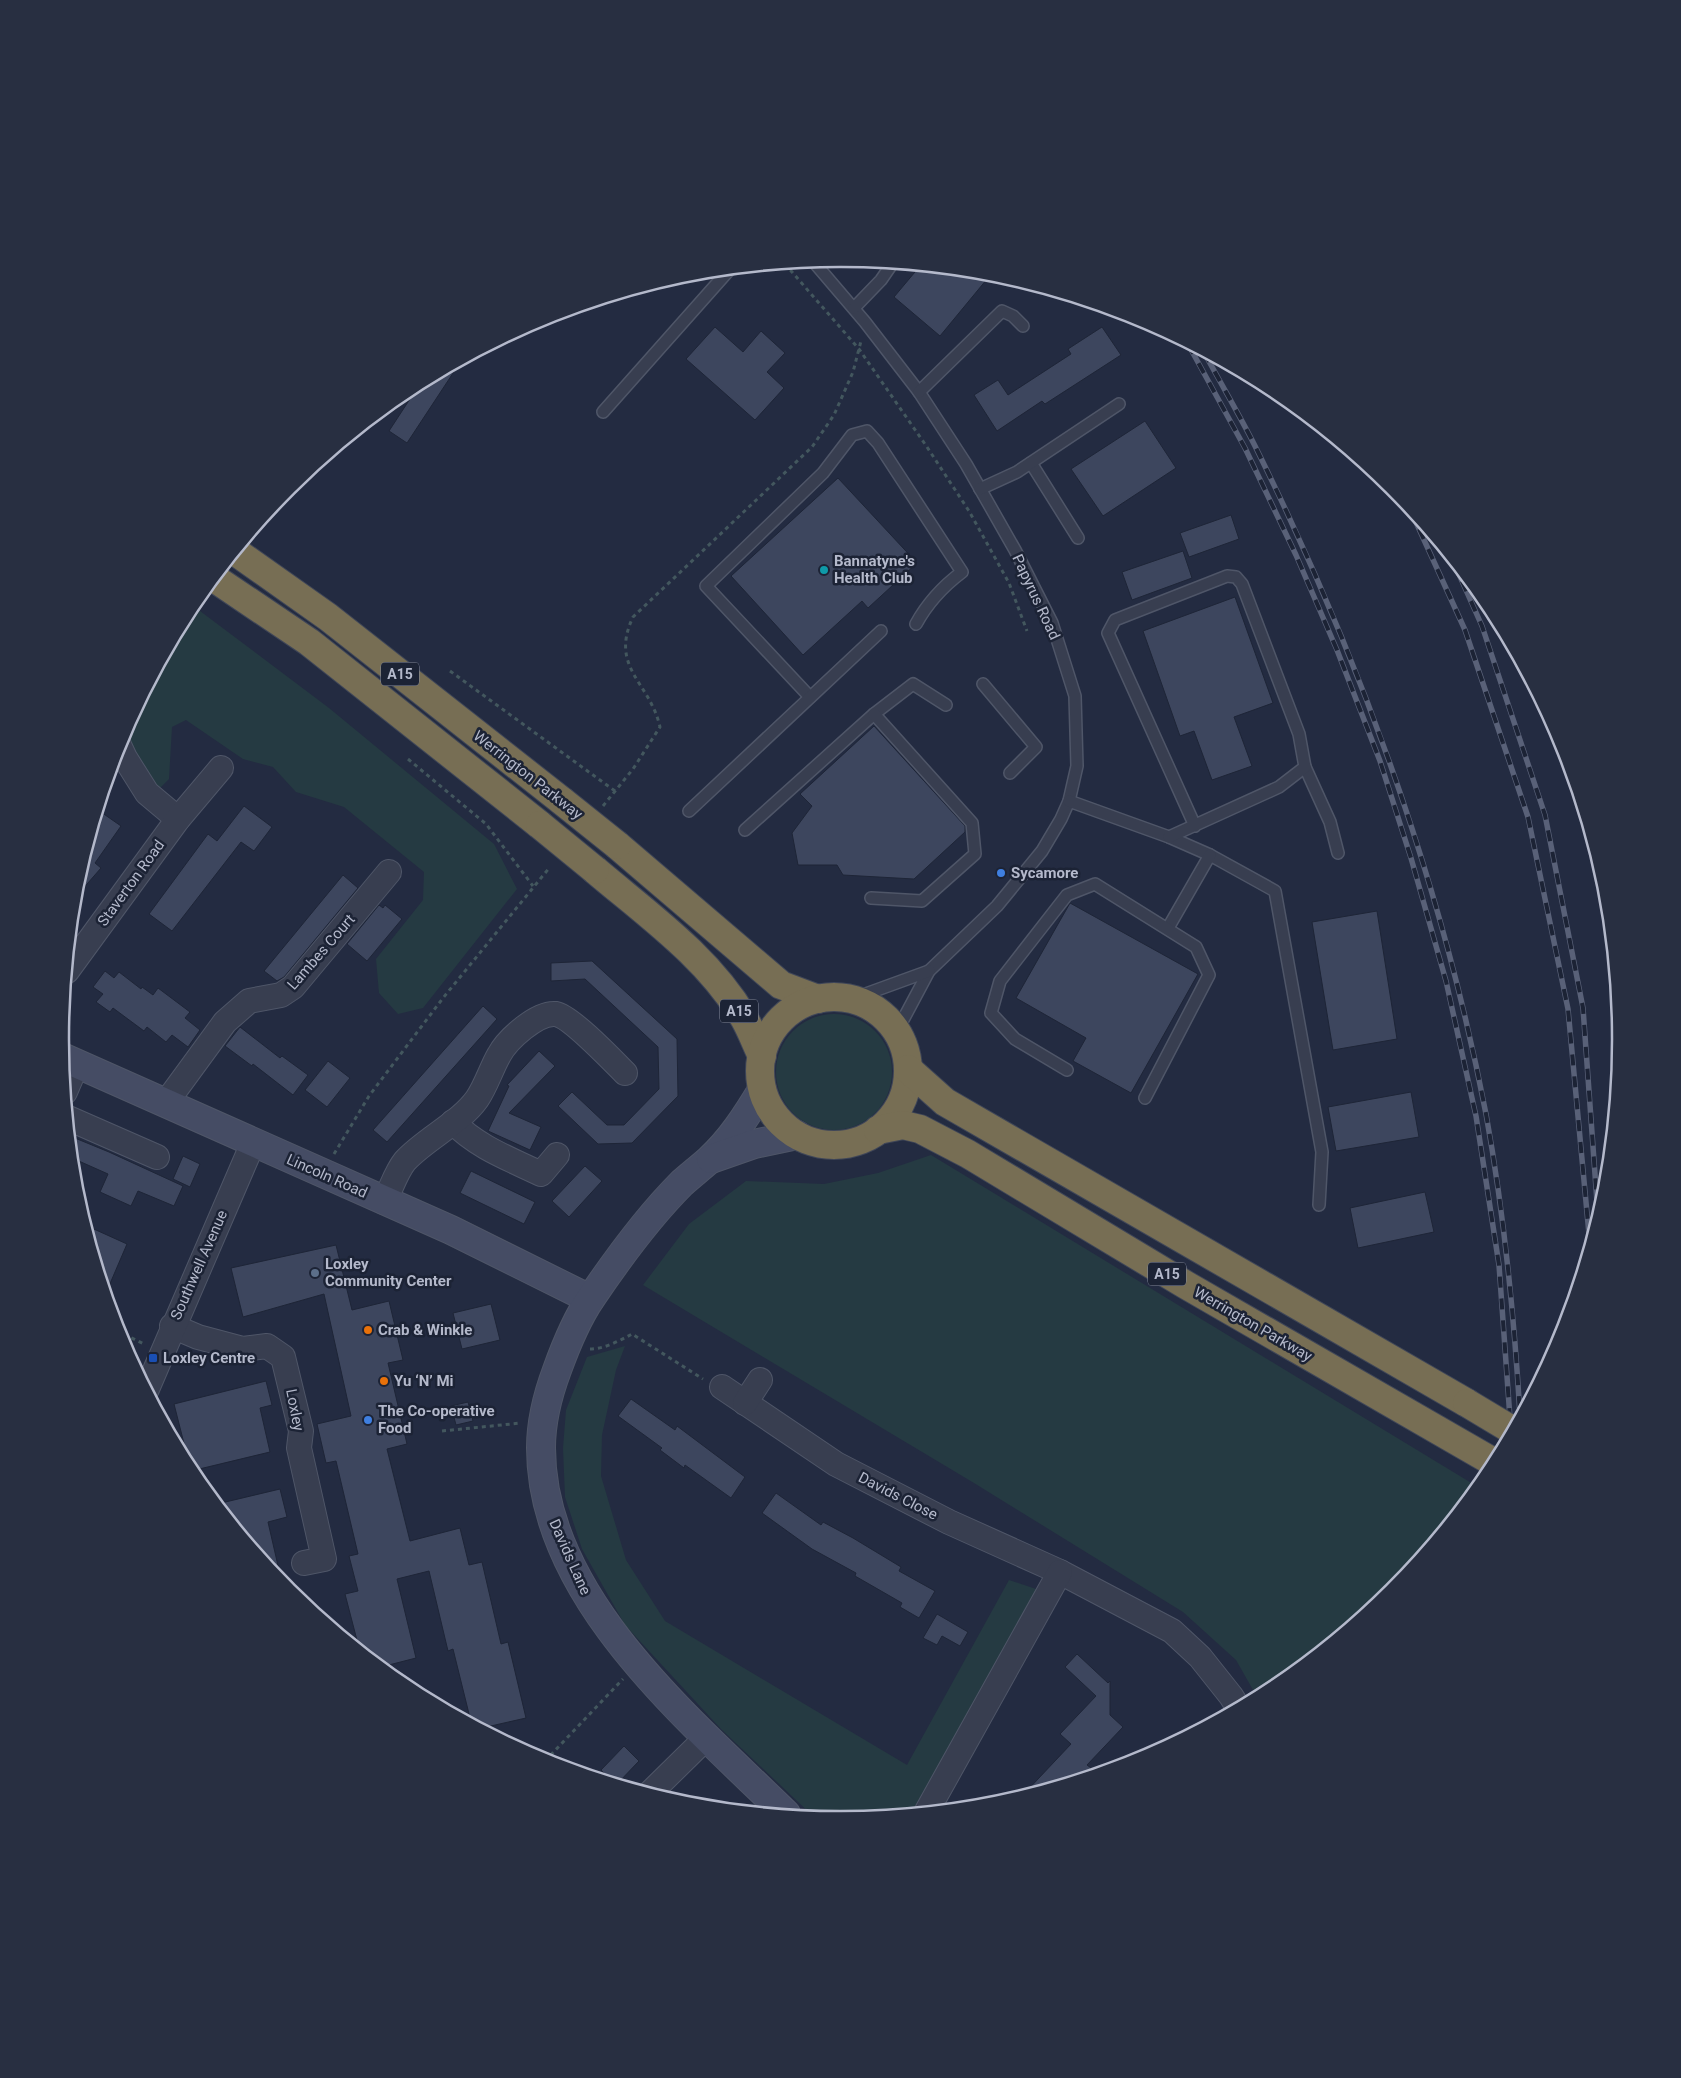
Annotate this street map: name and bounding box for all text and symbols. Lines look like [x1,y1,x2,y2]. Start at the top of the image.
street label: Papyrus Road [1008,551,1064,643]
place label: Bannatyne's Health Club [834,552,915,587]
marker: Bannatyne's Health Club [818,564,830,576]
road number: A15 [381,662,419,686]
street label: Werrington Parkway [470,727,586,823]
street label: Staverton Road [94,836,168,930]
place label: Sycamore [1011,864,1078,882]
marker: Sycamore [995,867,1007,879]
street label: Lambes Court [283,910,359,993]
road number: A15 [720,999,758,1022]
street label: Lincoln Road [284,1150,370,1202]
street label: Southwell Avenue [167,1207,231,1323]
place label: Loxley Community Center [325,1255,452,1290]
road number: A15 [1148,1262,1186,1286]
marker: Loxley Community Center [309,1267,321,1279]
street label: Werrington Parkway [1191,1283,1315,1365]
place label: Crab & Winkle [378,1321,472,1339]
marker: Crab & Winkle [362,1324,374,1336]
place label: Loxley Centre [163,1349,255,1367]
marker: Loxley Centre [147,1352,159,1364]
place label: Yu ‘N’ Mi [394,1372,454,1390]
marker: Yu ‘N’ Mi [378,1375,390,1387]
street label: Loxley [282,1387,308,1433]
place label: The Co-operative Food [378,1402,495,1437]
marker: The Co-operative Food [362,1414,374,1426]
street label: Davids Close [855,1468,941,1524]
street label: Davids Lane [545,1516,595,1598]

